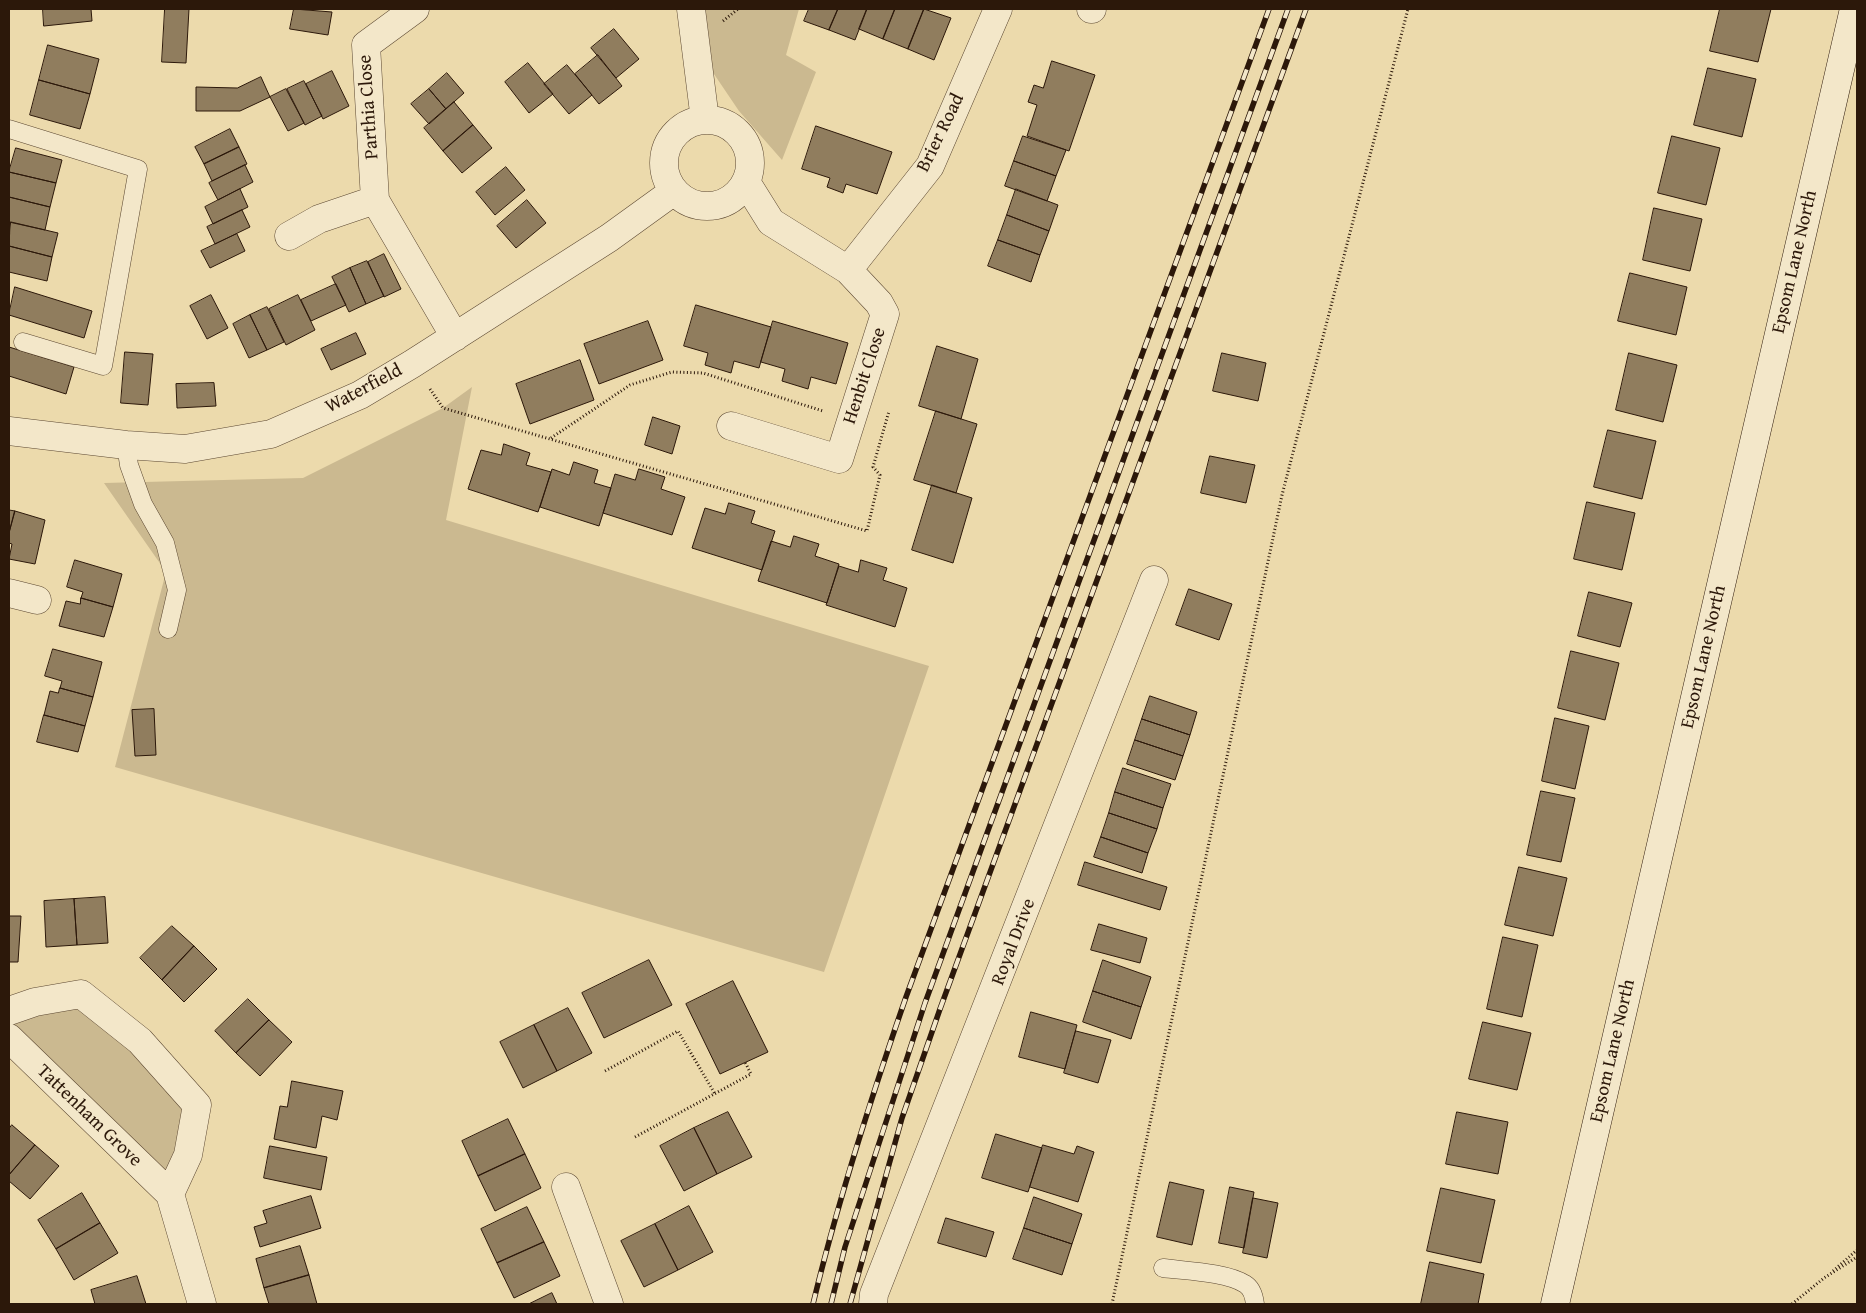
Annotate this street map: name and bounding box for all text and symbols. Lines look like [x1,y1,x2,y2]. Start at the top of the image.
street label: Parthia Close [354,54,384,160]
street label: Brier Road [912,90,970,176]
street label: Epsom Lane North [1767,188,1823,336]
street label: Henbit Close [839,325,891,427]
street label: Waterfield [322,359,406,419]
street label: Epsom Lane North [1676,583,1732,731]
street label: Royal Drive [987,895,1041,989]
street label: Epsom Lane North [1585,977,1641,1125]
street label: Tattenham Grove [32,1060,146,1172]

